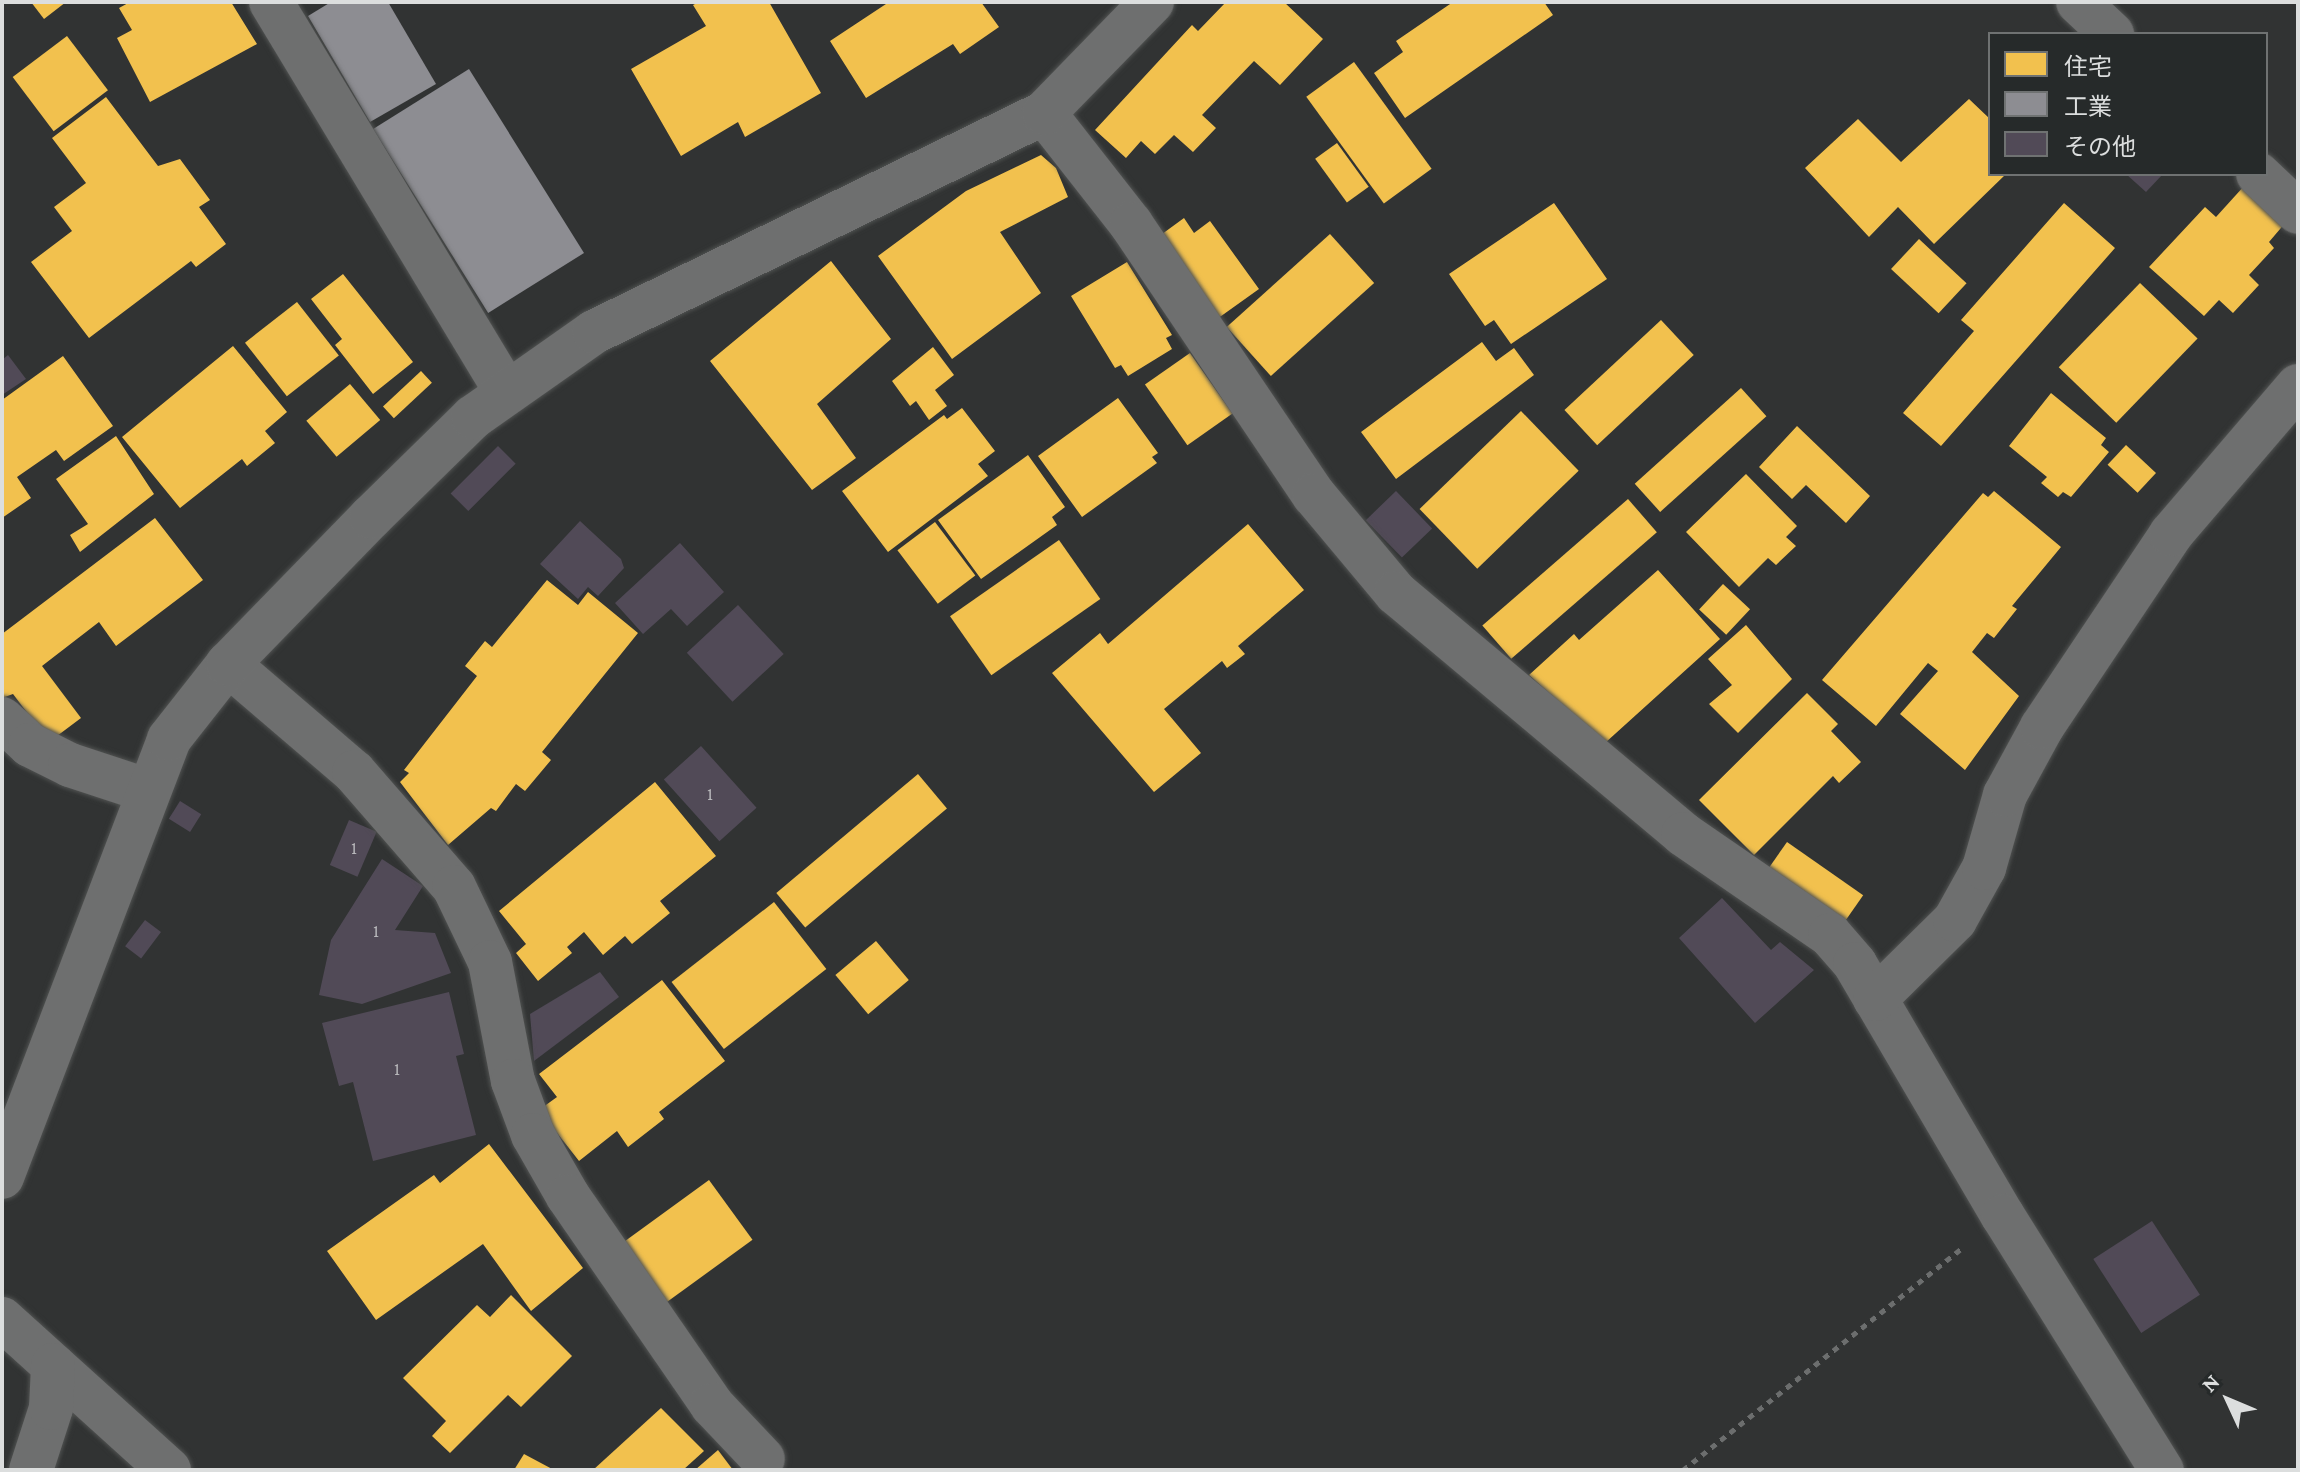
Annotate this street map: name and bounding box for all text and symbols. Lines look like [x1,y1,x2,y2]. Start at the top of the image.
legend [1988,32,2268,176]
text: 住宅 [2064,53,2112,80]
text: 工業 [2064,93,2112,120]
text: その他 [2064,133,2136,160]
house number: 1 [707,783,713,805]
house number: 1 [351,837,357,859]
house number: 1 [373,920,379,942]
house number: 1 [394,1058,400,1080]
north arrow [2188,1360,2268,1440]
text: N [2196,1369,2225,1397]

